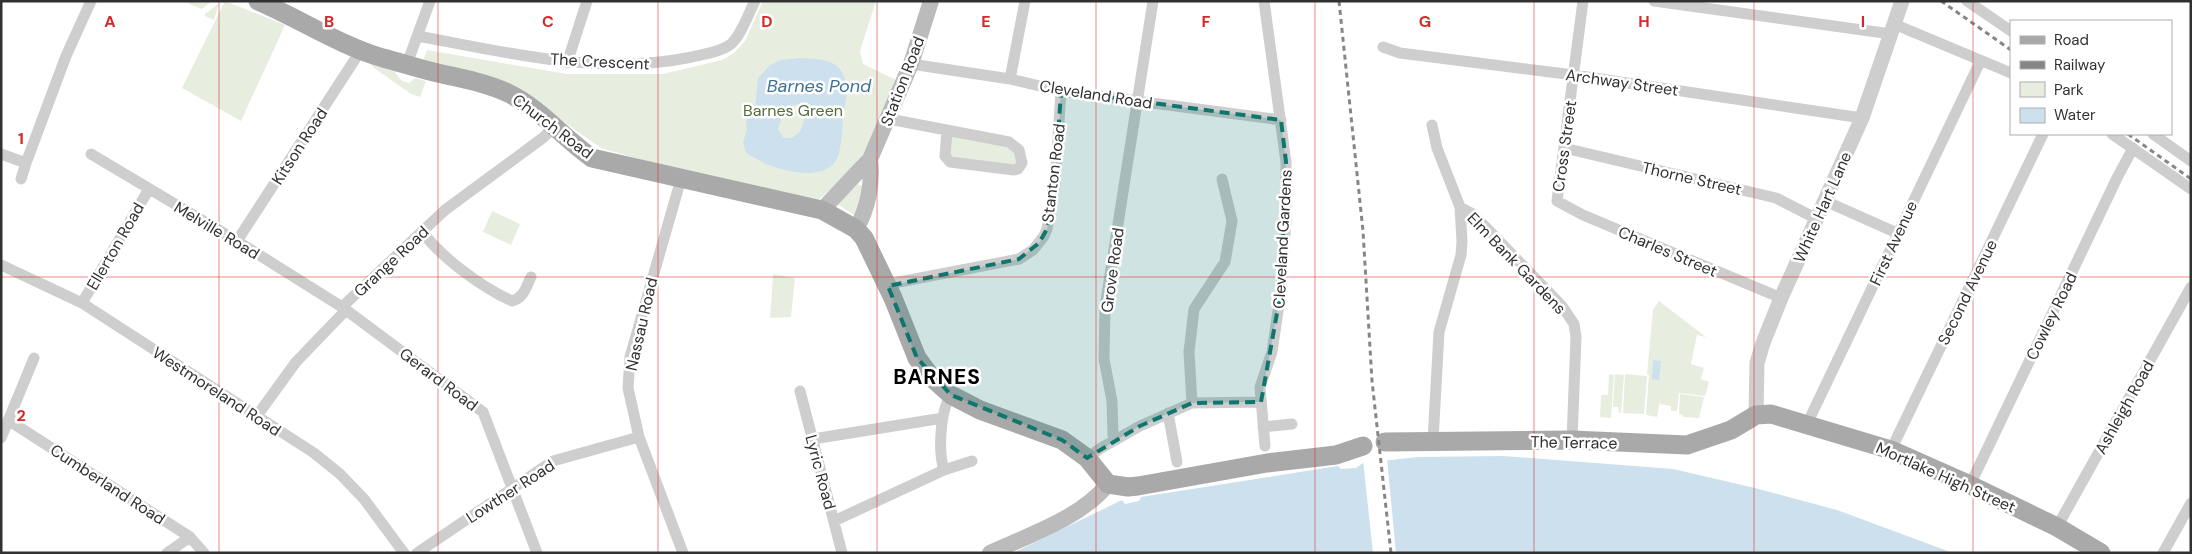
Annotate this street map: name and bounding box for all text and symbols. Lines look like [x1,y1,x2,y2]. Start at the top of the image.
text: A [104,11,116,32]
text: B [324,11,334,32]
text: C [542,11,554,32]
text: D [761,11,773,32]
text: E [981,11,991,32]
text: F [1202,11,1211,32]
text: G [1419,11,1431,32]
text: H [1638,11,1650,32]
text: I [1861,11,1865,32]
legend [2010,20,2172,135]
text: Road [2054,30,2089,50]
street label: Station Road [876,33,929,129]
street label: The Crescent [550,48,650,75]
text: Railway [2054,55,2106,75]
street label: Archway Street [1564,64,1680,101]
water label: Barnes Pond [767,74,872,98]
street label: Cleveland Road [1038,75,1154,114]
text: Park [2054,80,2084,100]
street label: Church Road [508,89,597,163]
street label: Cross Street [1548,99,1581,193]
park label: Barnes Green [743,100,843,121]
street label: Kitson Road [267,104,332,189]
text: Water [2054,105,2096,125]
street label: Stanton Road [1037,122,1070,224]
text: 1 [18,128,24,149]
street label: White Hart Lane [1789,148,1856,266]
street label: Thorne Street [1640,157,1744,200]
street label: Cleveland Gardens [1268,169,1297,309]
street label: Melville Road [170,197,263,264]
street label: First Avenue [1865,198,1922,289]
street label: Ellerton Road [82,199,149,294]
street label: Elm Bank Gardens [1463,208,1571,319]
street label: Grange Road [349,221,433,301]
street label: Charles Street [1615,221,1721,282]
street label: Grove Road [1096,226,1129,314]
street label: Second Avenue [1933,236,2002,348]
street label: Cowley Road [2021,269,2082,364]
street label: Nassau Road [621,275,662,373]
street label: Westmoreland Road [148,342,285,441]
street label: Gerard Road [395,343,482,416]
street label: Ashleigh Road [2090,357,2159,458]
district label: BARNES [893,363,981,391]
text: 2 [16,405,26,426]
street label: The Terrace [1530,431,1618,454]
street label: Lyric Road [800,432,841,512]
street label: Mortlake High Street [1873,437,2019,518]
street label: Cumberland Road [46,439,169,529]
street label: Lowther Road [462,455,559,528]

